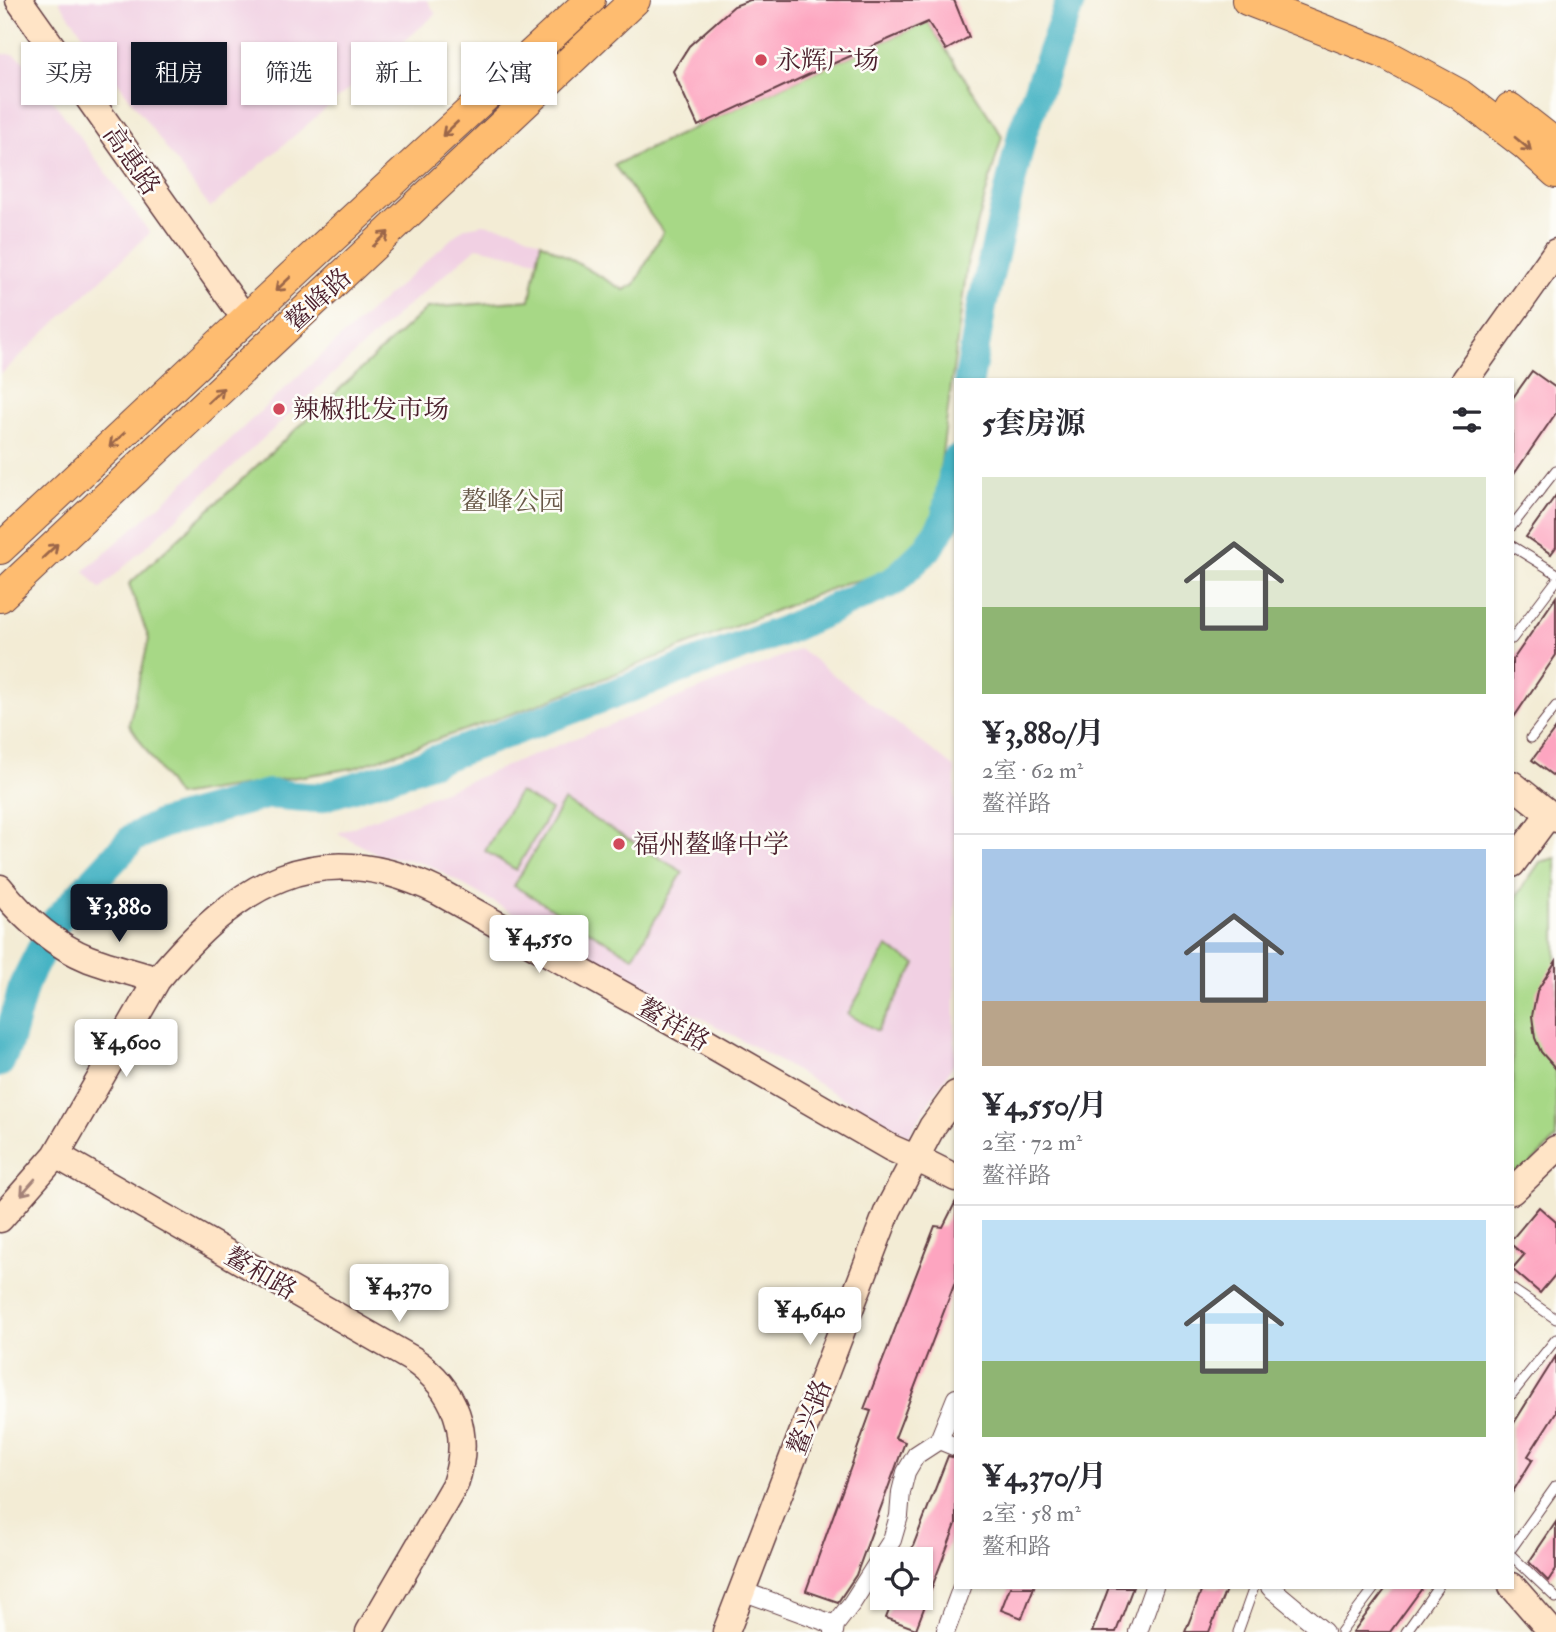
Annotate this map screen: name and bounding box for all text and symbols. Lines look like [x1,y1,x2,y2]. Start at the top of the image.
chip: 买房 [21,42,117,105]
chip: 租房 [131,42,227,105]
chip: 筛选 [241,42,337,105]
chip: 新上 [351,42,447,105]
chip: 公寓 [461,42,557,105]
place label: 永辉广场 [775,45,879,77]
marker: 永辉广场 [753,52,769,68]
street label: 高惠路 [96,119,167,202]
one-way arrow [442,121,459,138]
one-way arrow [1514,135,1532,151]
one-way arrow [372,230,389,247]
street label: 鳌峰路 [279,261,358,338]
one-way arrow [275,276,292,293]
one-way arrow [207,386,224,403]
place label: 辣椒批发市场 [293,394,449,426]
marker: 辣椒批发市场 [271,401,287,417]
icon: filters [1448,401,1486,439]
text: 5套房源 [982,405,1085,442]
one-way arrow [109,431,126,448]
park label: 鳌峰公园 [461,486,565,518]
icon: home [1171,523,1297,649]
one-way arrow [41,542,58,559]
text: ¥3,880/月 [982,715,1105,752]
text: 2室 · 62 m² [982,756,1083,785]
text: 鳌祥路 [982,789,1051,818]
place label: 福州鳌峰中学 [633,829,789,861]
marker: 福州鳌峰中学 [611,836,627,852]
pin: ¥3,880 [62,884,176,944]
text: ¥3,880 [87,892,151,921]
icon: home [1171,895,1297,1021]
pin: ¥4,550 [482,916,596,975]
text: ¥4,550 [505,923,573,952]
street label: 鳌祥路 [632,992,715,1058]
pin: ¥4,600 [69,1020,183,1079]
text: ¥4,600 [91,1027,161,1056]
text: ¥4,550/月 [982,1087,1107,1124]
text: 2室 · 72 m² [982,1128,1082,1157]
text: 鳌祥路 [982,1161,1051,1190]
one-way arrow [20,1178,36,1196]
street label: 鳌和路 [219,1241,302,1307]
pin: ¥4,370 [342,1264,456,1324]
icon: home [1171,1266,1297,1392]
text: ¥4,370 [366,1272,432,1301]
pin: ¥4,640 [753,1288,867,1347]
text: ¥4,640 [774,1295,846,1324]
street label: 鳌兴路 [781,1375,839,1460]
text: ¥4,370/月 [982,1458,1107,1495]
text: 2室 · 58 m² [982,1499,1081,1528]
text: 鳌和路 [982,1532,1051,1561]
map controls [870,1547,933,1610]
button: locate [870,1547,933,1610]

